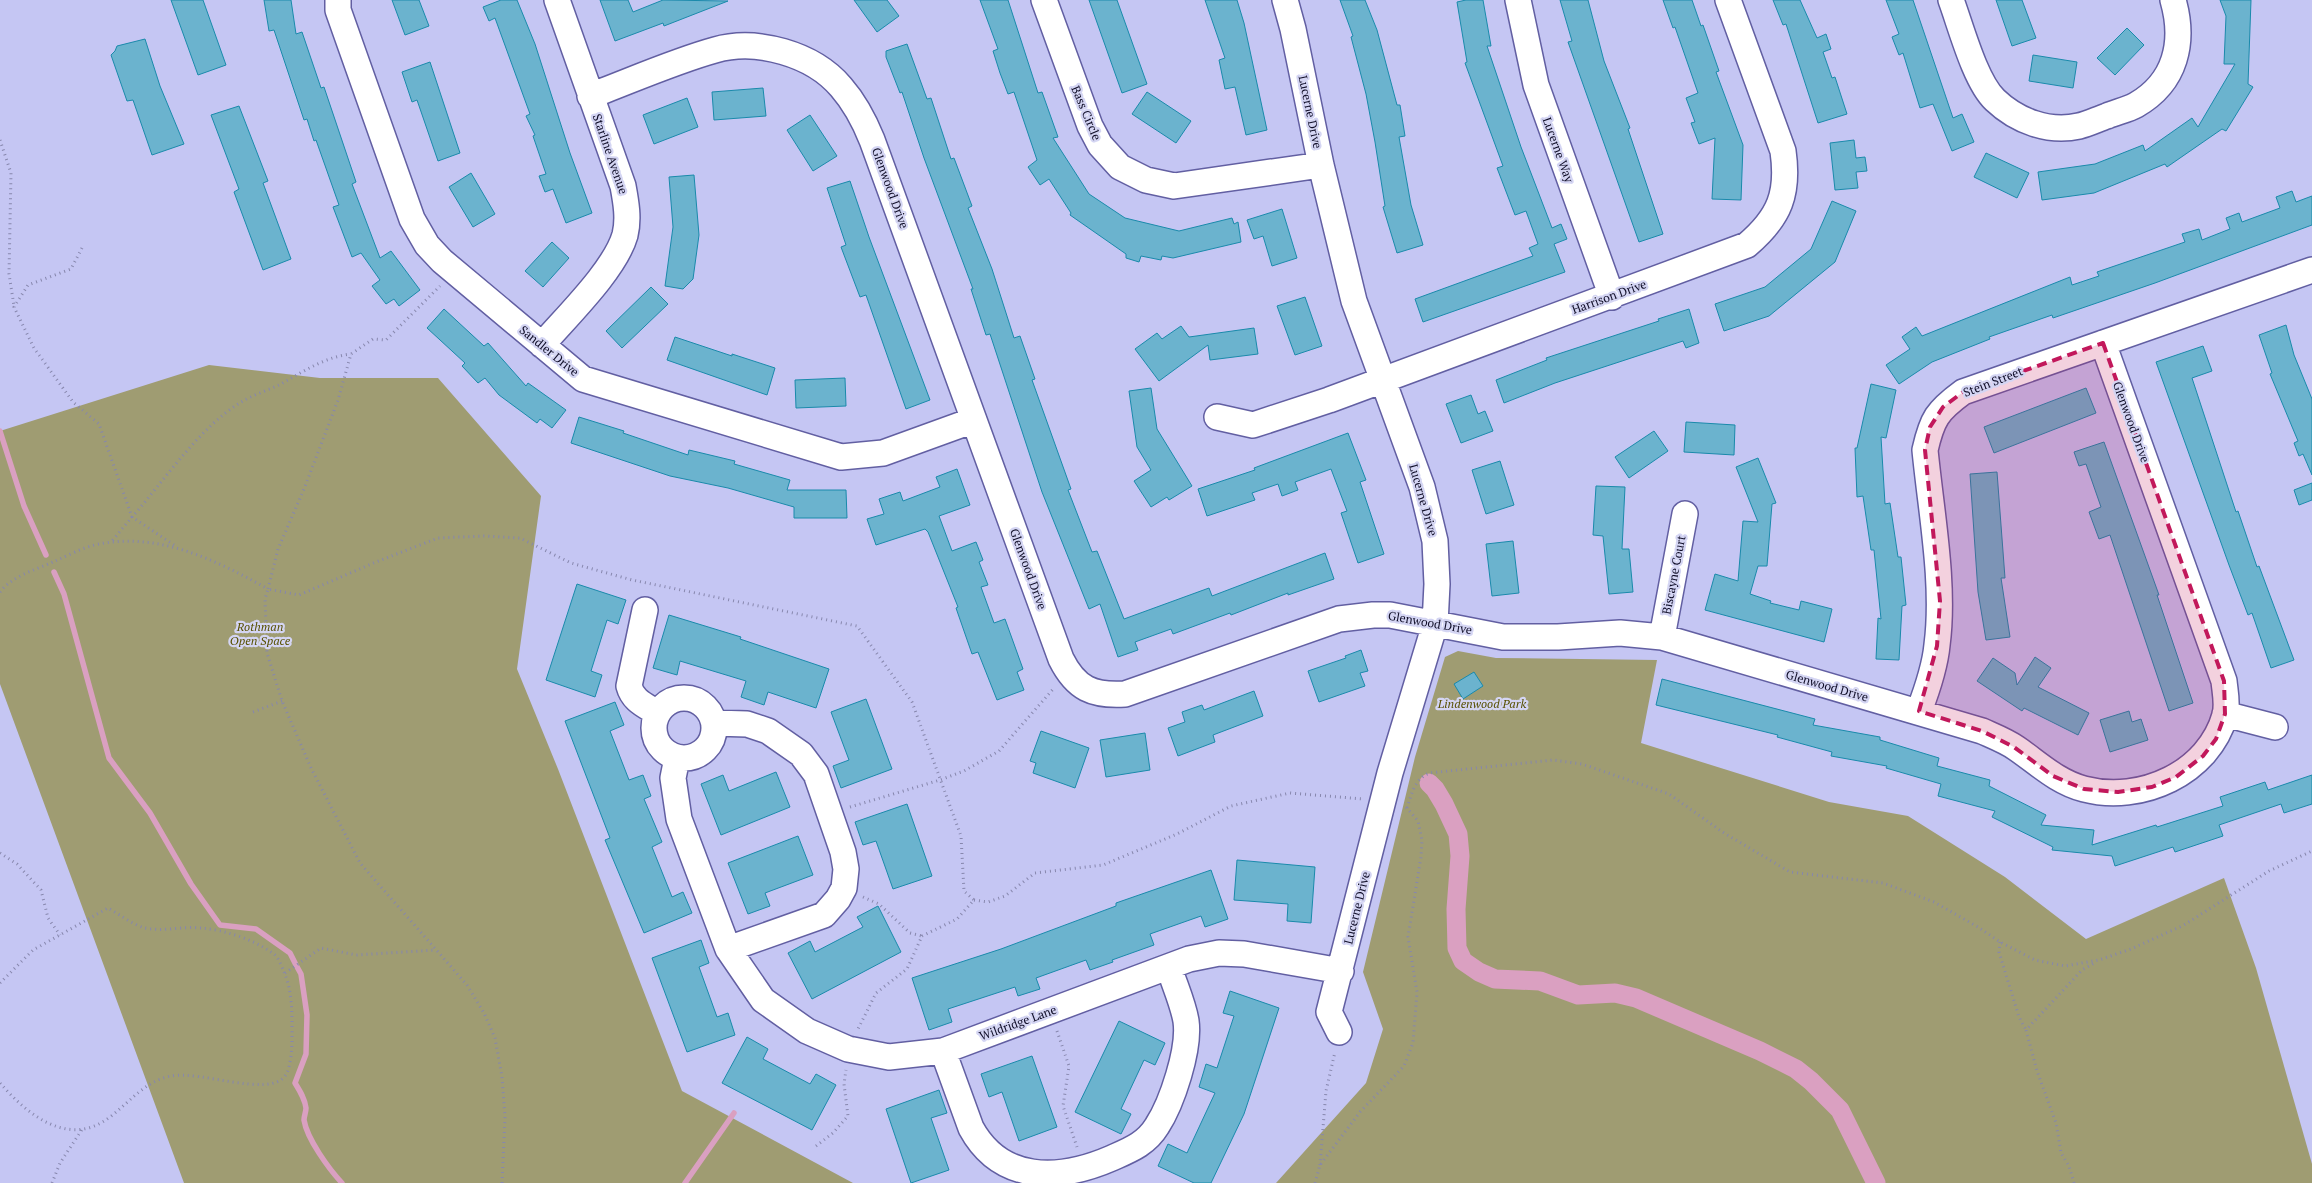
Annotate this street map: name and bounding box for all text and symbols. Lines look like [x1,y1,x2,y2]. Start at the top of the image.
street label: Lucerne Drive [1295,74,1326,150]
street label: Bass Circle [1068,83,1105,142]
street label: Starline Avenue [590,112,631,196]
street label: Lucerne Way [1540,115,1577,185]
street label: Glenwood Drive [869,145,912,230]
street label: Harrison Drive [1570,276,1648,317]
street label: Sandler Drive [517,322,582,379]
street label: Stein Street [1961,363,2025,400]
street label: Glenwood Drive [2110,379,2153,464]
street label: Lucerne Drive [1406,462,1441,538]
street label: Glenwood Drive [1007,526,1050,611]
street label: Biscayne Court [1659,534,1689,616]
street label: Glenwood Drive [1387,608,1473,637]
park label: Rothman Open Space [230,619,291,648]
street label: Glenwood Drive [1784,667,1870,704]
park label: Lindenwood Park [1437,696,1526,711]
street label: Lucerne Drive [1340,870,1373,946]
street label: Wildridge Lane [977,1002,1058,1043]

